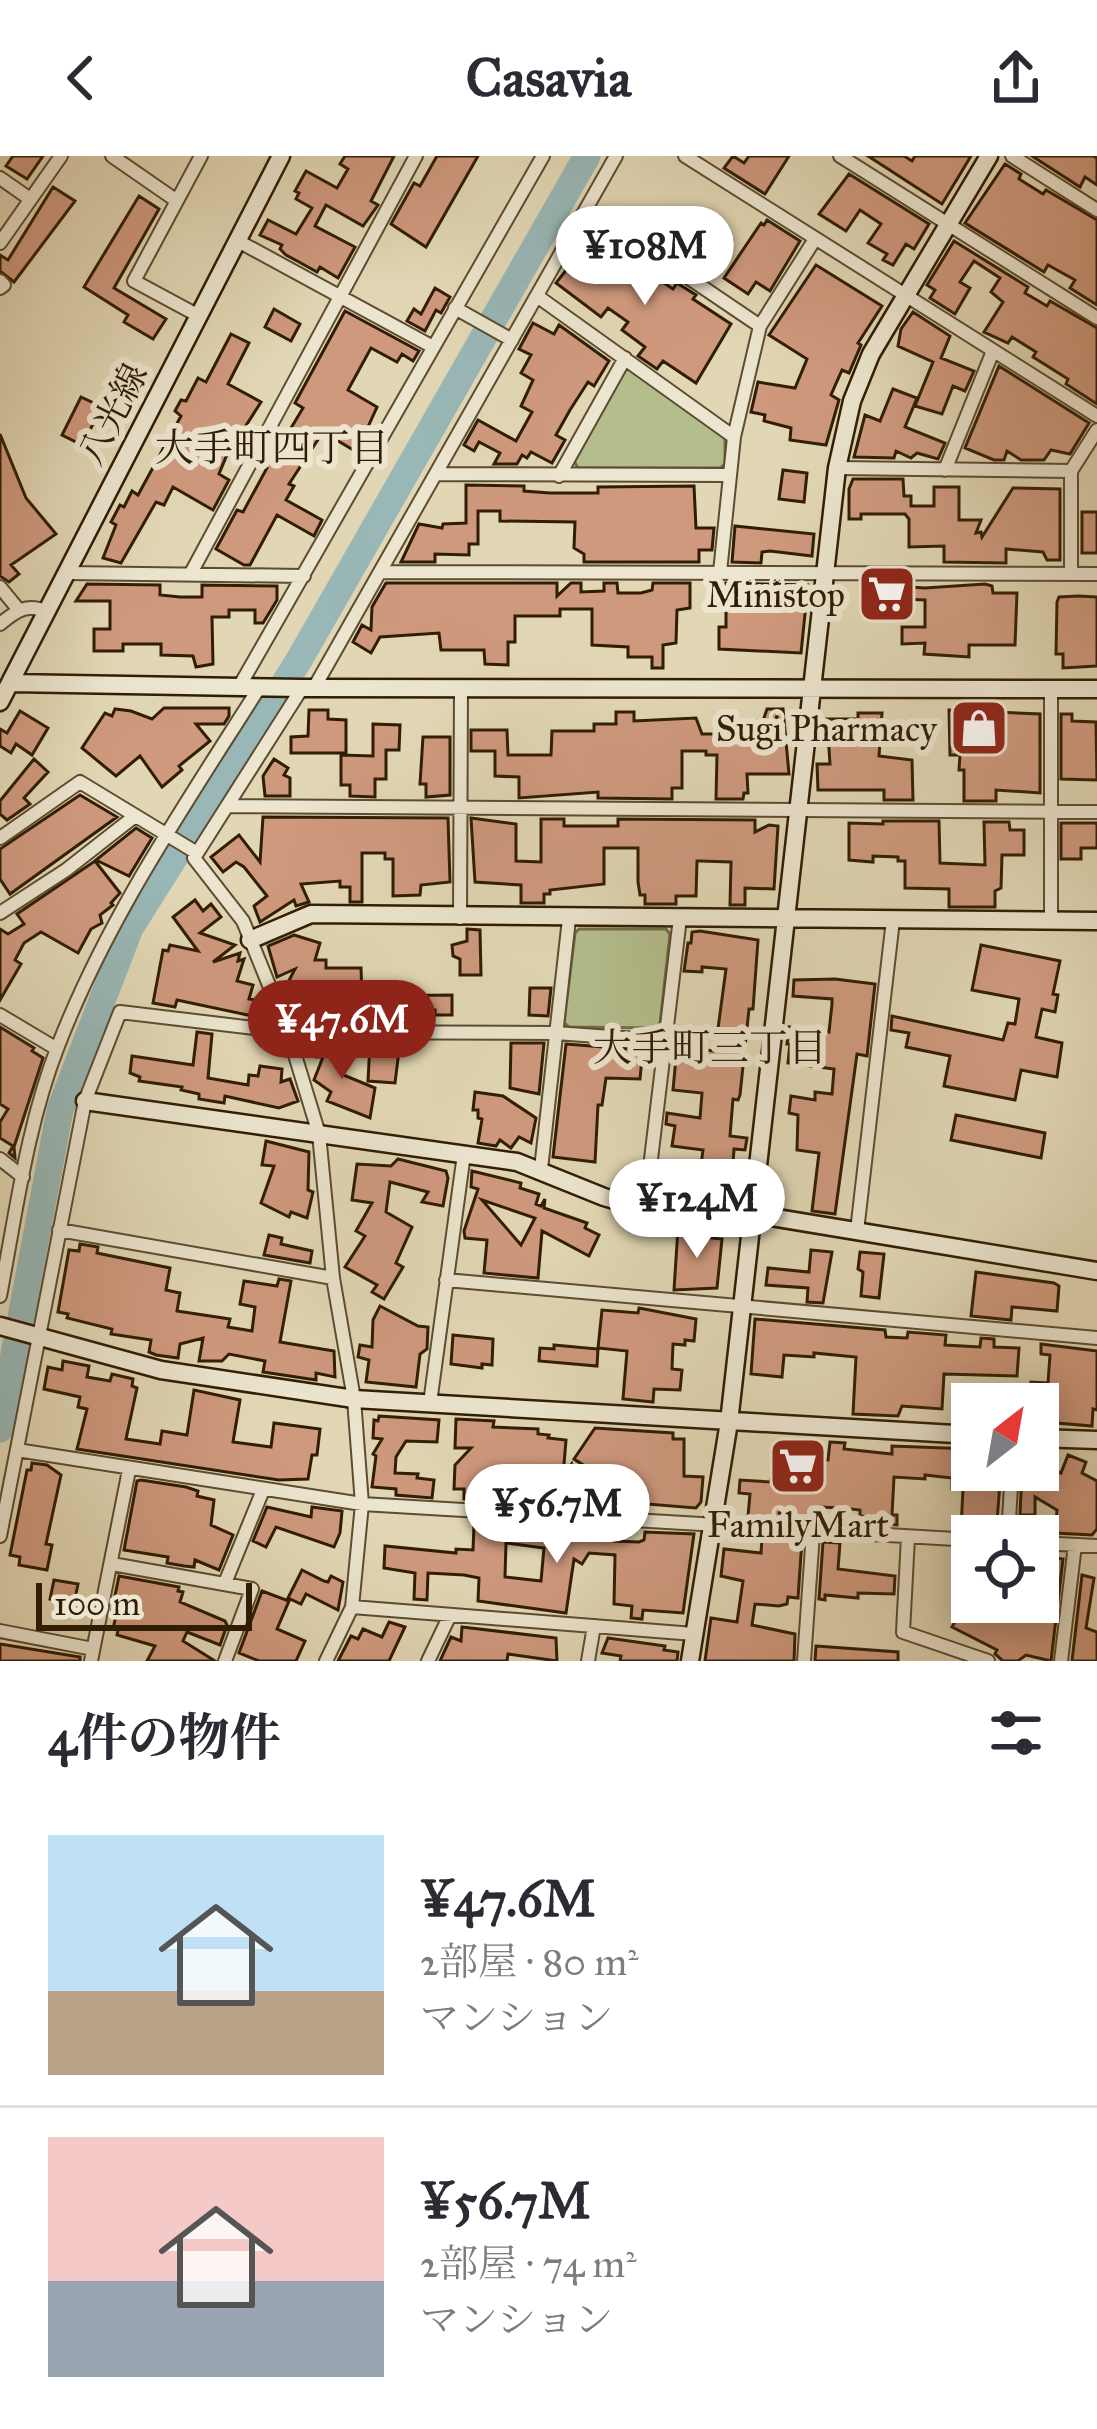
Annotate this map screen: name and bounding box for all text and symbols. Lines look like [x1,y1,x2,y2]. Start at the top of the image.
icon: back [48,45,114,111]
text: Casavia [466,45,631,111]
icon: share [983,45,1049,111]
pin: ¥108M [561,206,729,308]
text: ¥108M [583,221,707,269]
street label: 八光線 [69,356,157,473]
district label: 大手町四丁目 [155,424,389,472]
supermarket icon: Ministop [856,563,918,625]
place label: Ministop [706,573,845,617]
shop icon: Sugi Pharmacy [948,697,1010,759]
place label: Sugi Pharmacy [716,707,938,751]
pin: ¥47.6M [244,980,440,1082]
text: ¥47.6M [275,995,409,1043]
district label: 大手町三丁目 [593,1024,827,1072]
pin: ¥124M [613,1159,781,1261]
text: ¥124M [636,1174,758,1222]
north arrow [951,1383,1059,1491]
map controls [951,1383,1059,1623]
supermarket icon: FamilyMart [767,1435,829,1497]
pin: ¥56.7M [459,1464,655,1566]
text: ¥56.7M [492,1479,622,1527]
place label: FamilyMart [707,1503,889,1547]
button: locate [951,1515,1059,1623]
scale bar [36,1577,252,1630]
text: 100 m [54,1584,140,1624]
icon: filters [983,1700,1049,1766]
text: 4件の物件 [48,1707,280,1769]
text: ¥47.6M [420,1868,596,1930]
icon: home [144,1883,288,2027]
text: 2部屋 · 80 m² [420,1938,638,1986]
text: マンション [420,1994,613,2042]
text: ¥56.7M [420,2170,591,2232]
icon: home [144,2185,288,2329]
text: 2部屋 · 74 m² [420,2240,637,2288]
text: マンション [420,2296,613,2344]

